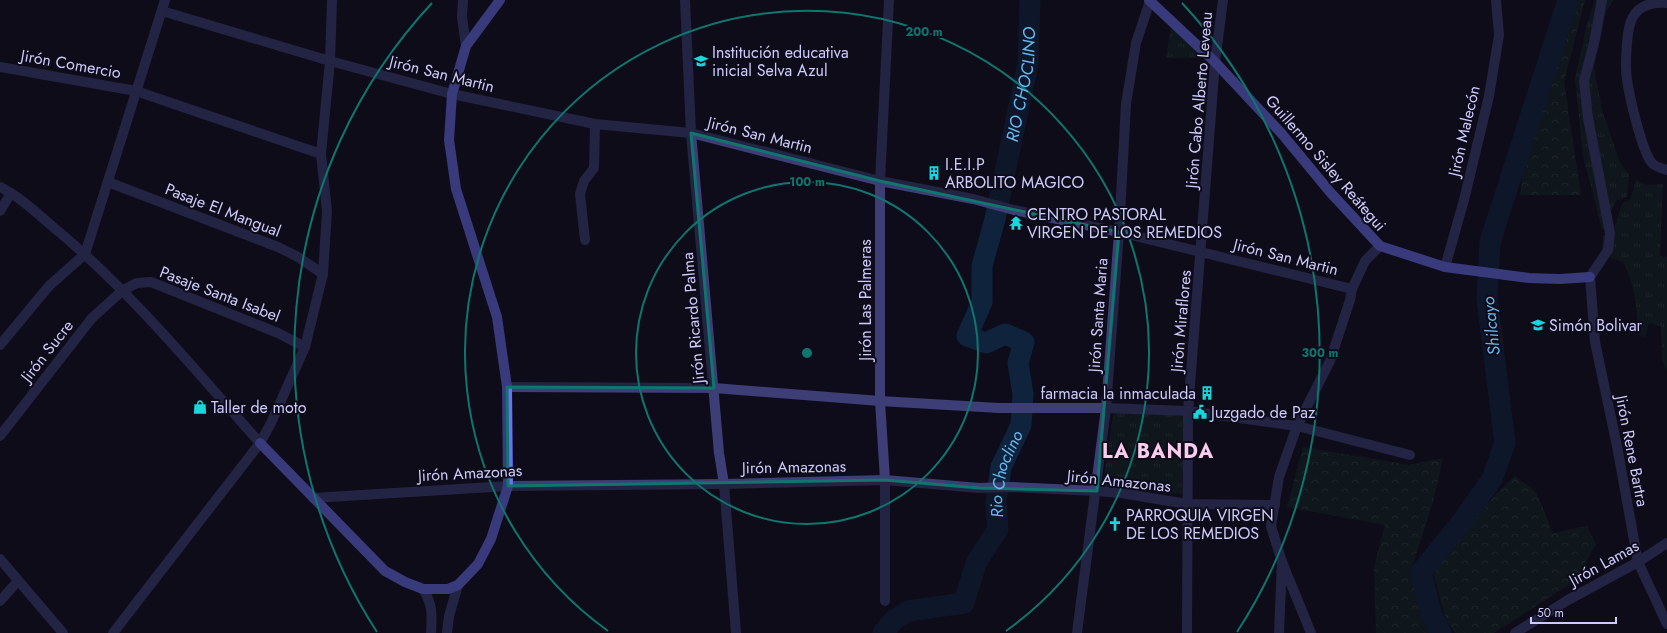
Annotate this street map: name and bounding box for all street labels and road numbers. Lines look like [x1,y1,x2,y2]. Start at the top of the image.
street label: Jirón Cabo Alberto Leveau [1180,11,1218,191]
street label: Jirón Comercio [17,44,123,84]
street label: Jirón San Martin [385,49,497,98]
street label: Jirón Malecón [1442,83,1486,181]
street label: Guillermo Sisley Reátegui [1260,90,1392,236]
street label: Jirón San Martin [703,110,815,159]
street label: Pasaje El Mangual [162,177,284,243]
street label: Jirón San Martin [1229,232,1341,281]
street label: Jirón Las Palmeras [854,239,877,363]
street label: Jirón Ricardo Palma [676,251,710,387]
street label: Jirón Santa Maria [1082,257,1113,375]
street label: Pasaje Santa Isabel [156,260,284,328]
street label: Jirón Miraflores [1165,269,1197,375]
street label: Jirón Sucre [14,315,79,389]
street label: Jirón Rene Bartra [1610,391,1654,509]
street label: Jirón Amazonas [740,455,846,479]
street label: Jirón Amazonas [415,459,523,487]
street label: Jirón Amazonas [1064,464,1172,498]
street label: Jirón Lamas [1563,534,1643,593]

